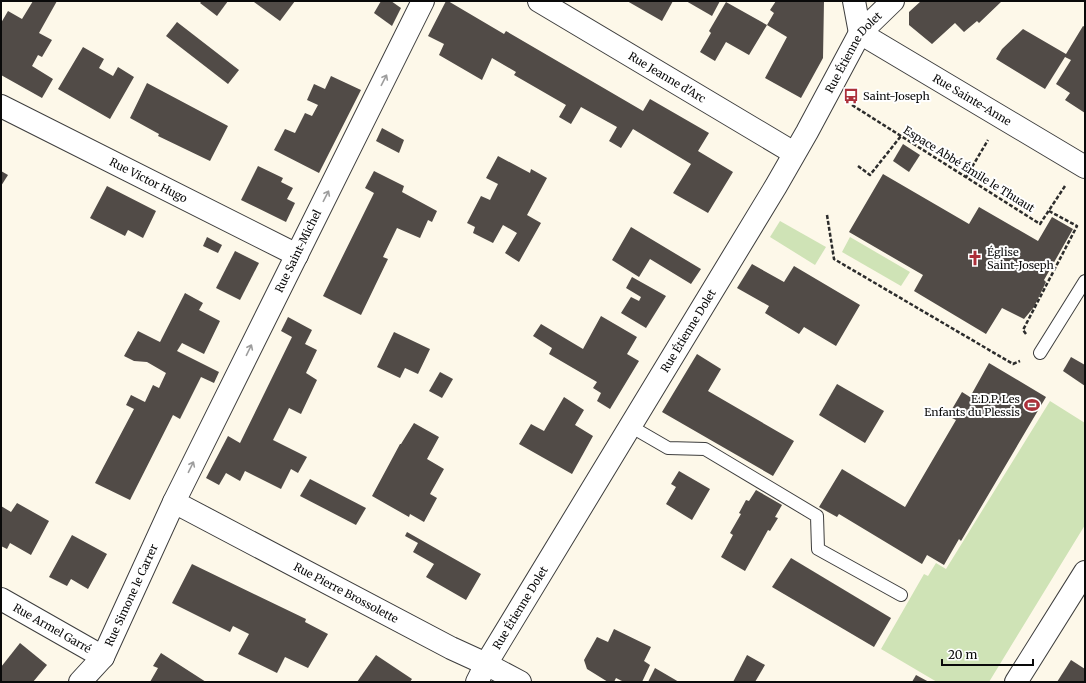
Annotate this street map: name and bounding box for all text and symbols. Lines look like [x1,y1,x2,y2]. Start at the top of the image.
street label: Rue Étienne Dolet [822,8,885,95]
street label: Rue Jeanne d'Arc [626,49,708,106]
street label: Rue Sainte-Anne [930,71,1014,129]
one-way arrow [381,74,388,86]
bus stop icon: Saint-Joseph [842,87,860,105]
place label: Saint-Joseph [863,89,930,103]
street label: Espace Abbé Émile le Thuaut [901,123,1038,216]
street label: Rue Victor Hugo [107,155,190,206]
one-way arrow [323,191,330,203]
street label: Rue Saint-Michel [272,207,324,295]
place label: Église Saint-Joseph [987,245,1054,272]
church icon: Église Saint-Joseph [966,249,984,267]
street label: Rue Étienne Dolet [658,286,719,375]
one-way arrow [246,344,253,356]
place label: E.D.P. Les Enfants du Plessis [924,392,1020,419]
sports icon: E.D.P. Les Enfants du Plessis [1023,396,1041,414]
one-way arrow [188,461,195,473]
street label: Rue Simone le Carrer [102,542,161,649]
street label: Rue Pierre Brossolette [291,559,401,626]
street label: Rue Étienne Dolet [490,563,551,652]
street label: Rue Armel Garré [11,600,94,656]
scale bar [942,641,1033,667]
text: 20 m [948,647,977,662]

